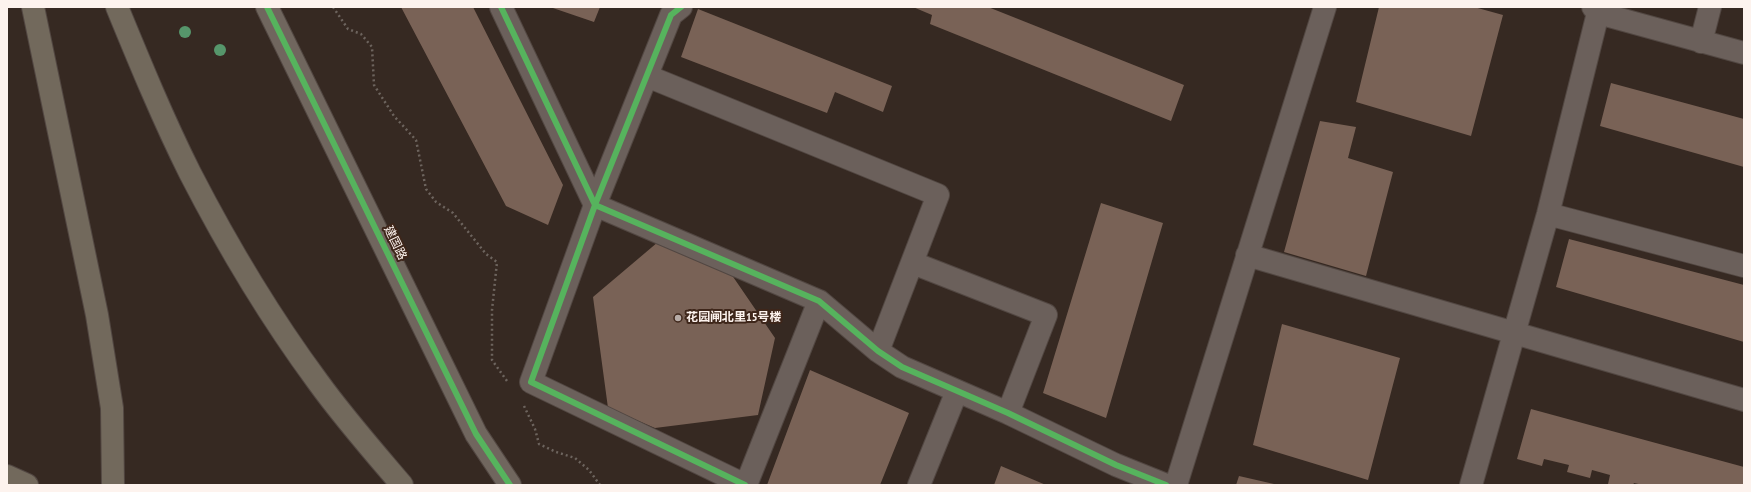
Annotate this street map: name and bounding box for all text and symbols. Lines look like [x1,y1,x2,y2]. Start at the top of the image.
street label: 建国路 [381,224,409,262]
place label: 花园闸北里15号楼 [686,311,781,325]
marker: 花园闸北里15号楼 [673,313,683,323]

